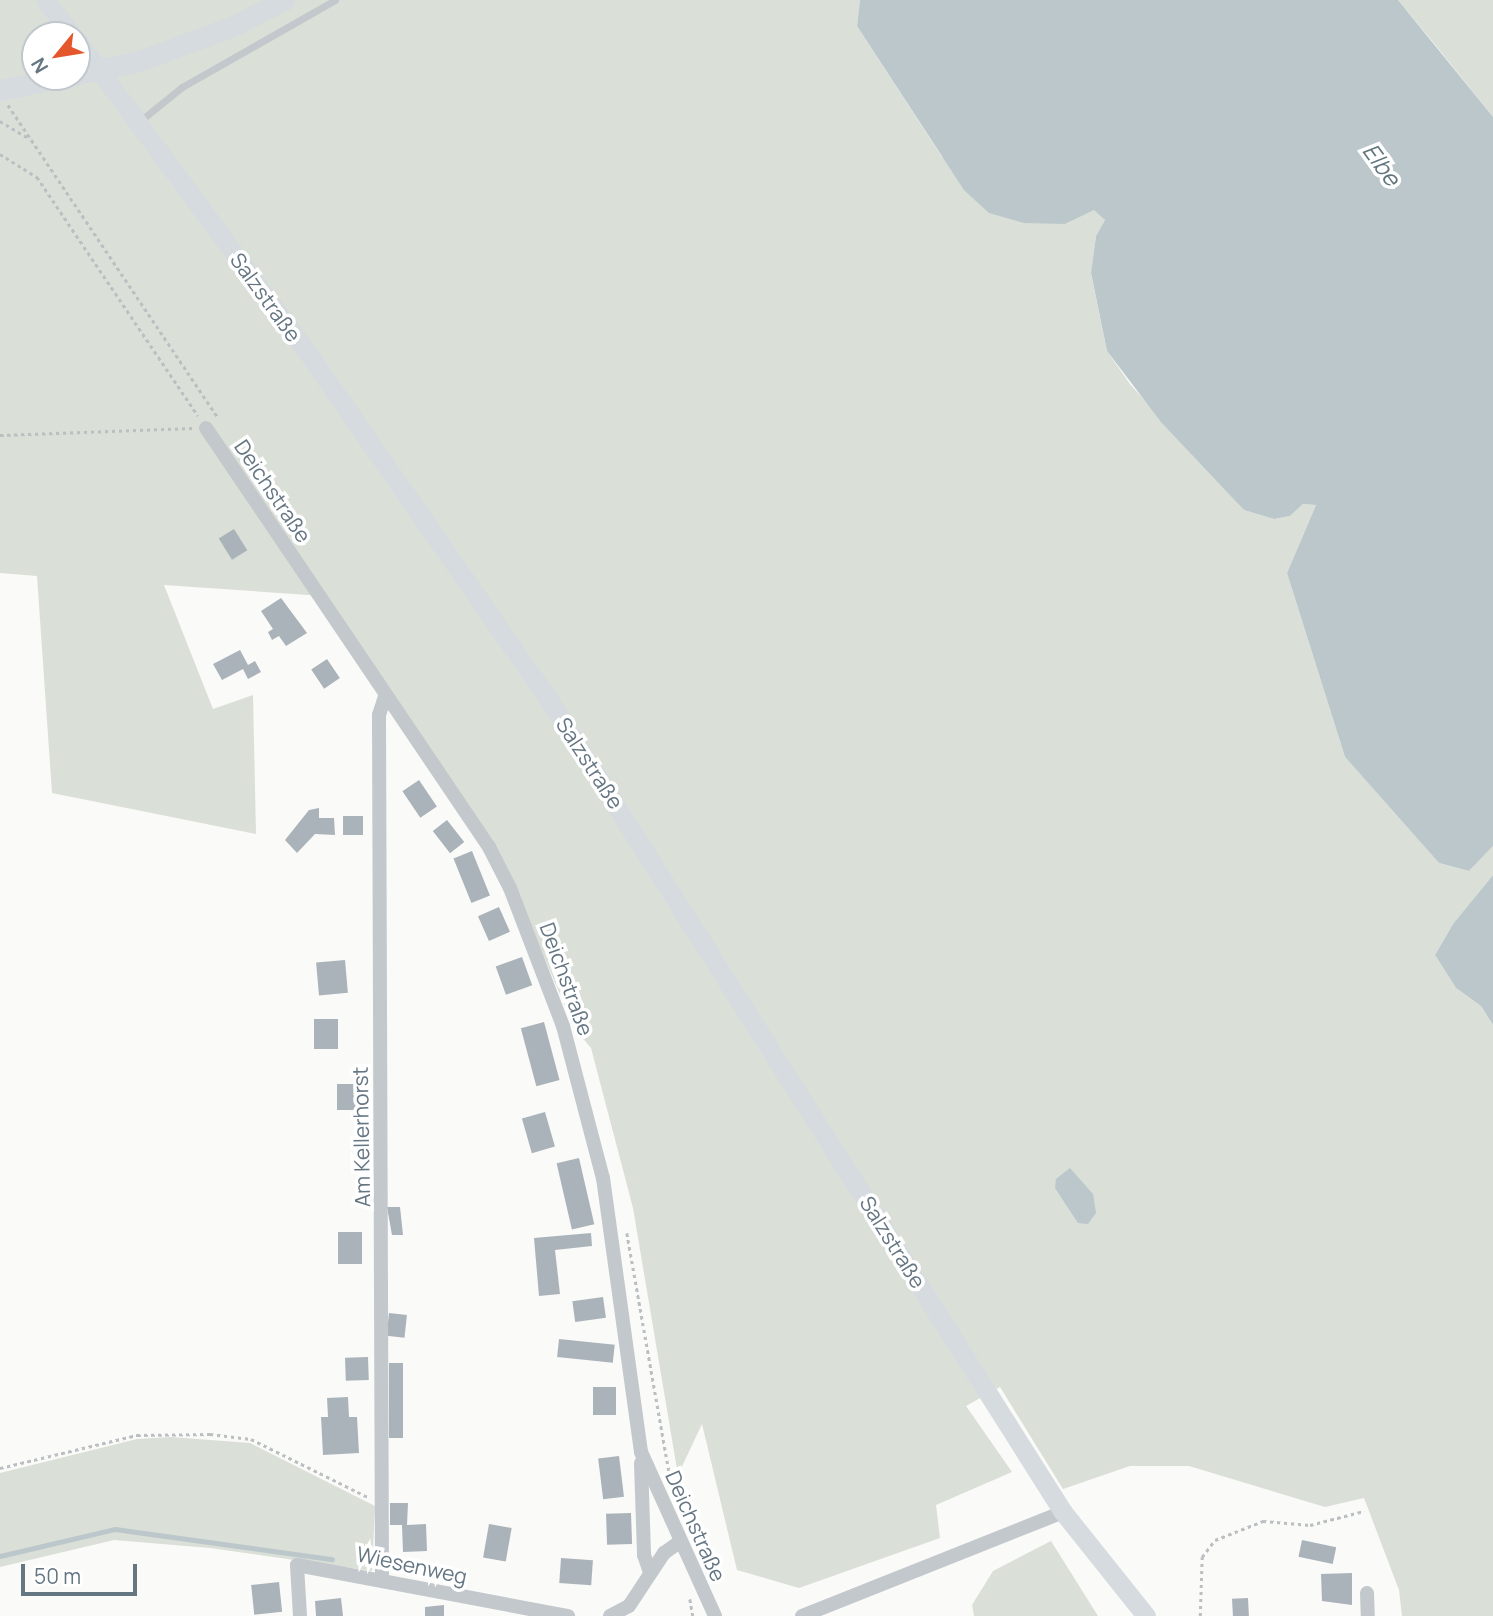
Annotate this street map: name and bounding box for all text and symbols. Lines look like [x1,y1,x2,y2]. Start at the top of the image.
north arrow [21,21,91,91]
text: N [25,53,54,78]
water label: Elbe [1357,137,1407,191]
street label: Salzstraße [225,248,307,346]
street label: Deichstraße [229,435,317,547]
street label: Salzstraße [551,713,629,813]
street label: Deichstraße [535,919,599,1039]
street label: Am Kellerhorst [347,1067,375,1207]
street label: Salzstraße [855,1191,931,1293]
street label: Deichstraße [660,1467,732,1585]
street label: Wiesenweg [354,1541,470,1589]
scale bar [24,1550,140,1594]
text: 50 m [34,1562,81,1590]

